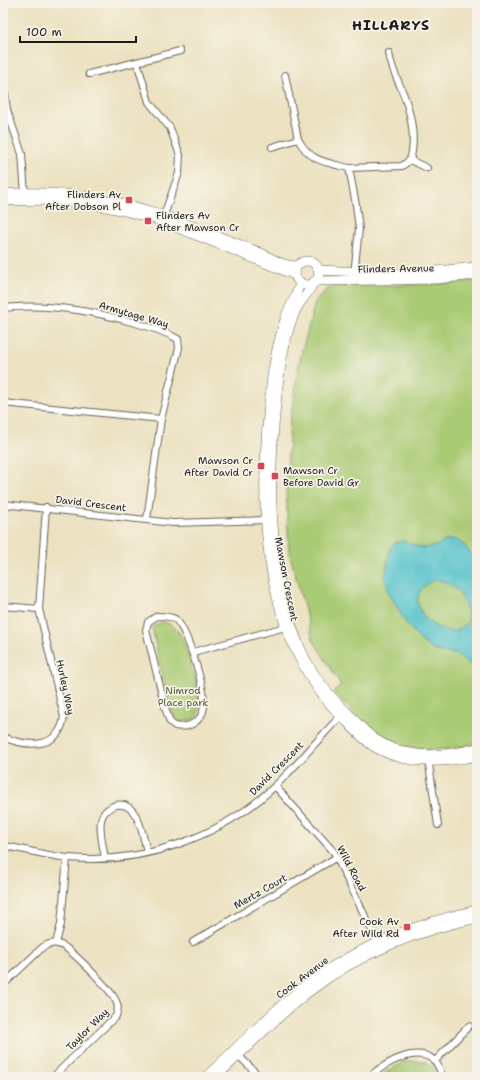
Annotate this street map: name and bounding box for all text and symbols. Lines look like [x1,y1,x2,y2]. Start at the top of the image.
district label: HILLARYS [352,16,430,34]
scale bar [20,18,136,44]
text: 100 m [26,24,62,40]
place label: Flinders Av After Dobson Pl [45,188,121,213]
marker: Flinders Av After Dobson Pl [124,195,134,205]
place label: Flinders Av After Mawson Cr [156,209,240,234]
marker: Flinders Av After Mawson Cr [143,216,153,226]
street label: Flinders Avenue [358,261,435,276]
street label: Armytage Way [97,298,171,331]
place label: Mawson Cr After David Cr [184,454,253,479]
marker: Mawson Cr After David Cr [256,461,266,471]
place label: Mawson Cr Before David Gr [283,464,359,489]
marker: Mawson Cr Before David Gr [270,471,280,481]
street label: David Crescent [55,493,127,514]
street label: Mawson Crescent [272,536,301,622]
street label: Hurley Way [53,658,78,716]
park label: Nimrod Place park [158,684,209,709]
street label: David Crescent [247,739,306,798]
street label: Wild Road [334,843,369,894]
street label: Mertz Court [231,871,289,912]
place label: Cook Av After Wild Rd [333,915,400,940]
marker: Cook Av After Wild Rd [402,922,412,932]
street label: Cook Avenue [273,953,331,1001]
street label: Taylor Way [63,1005,111,1053]

